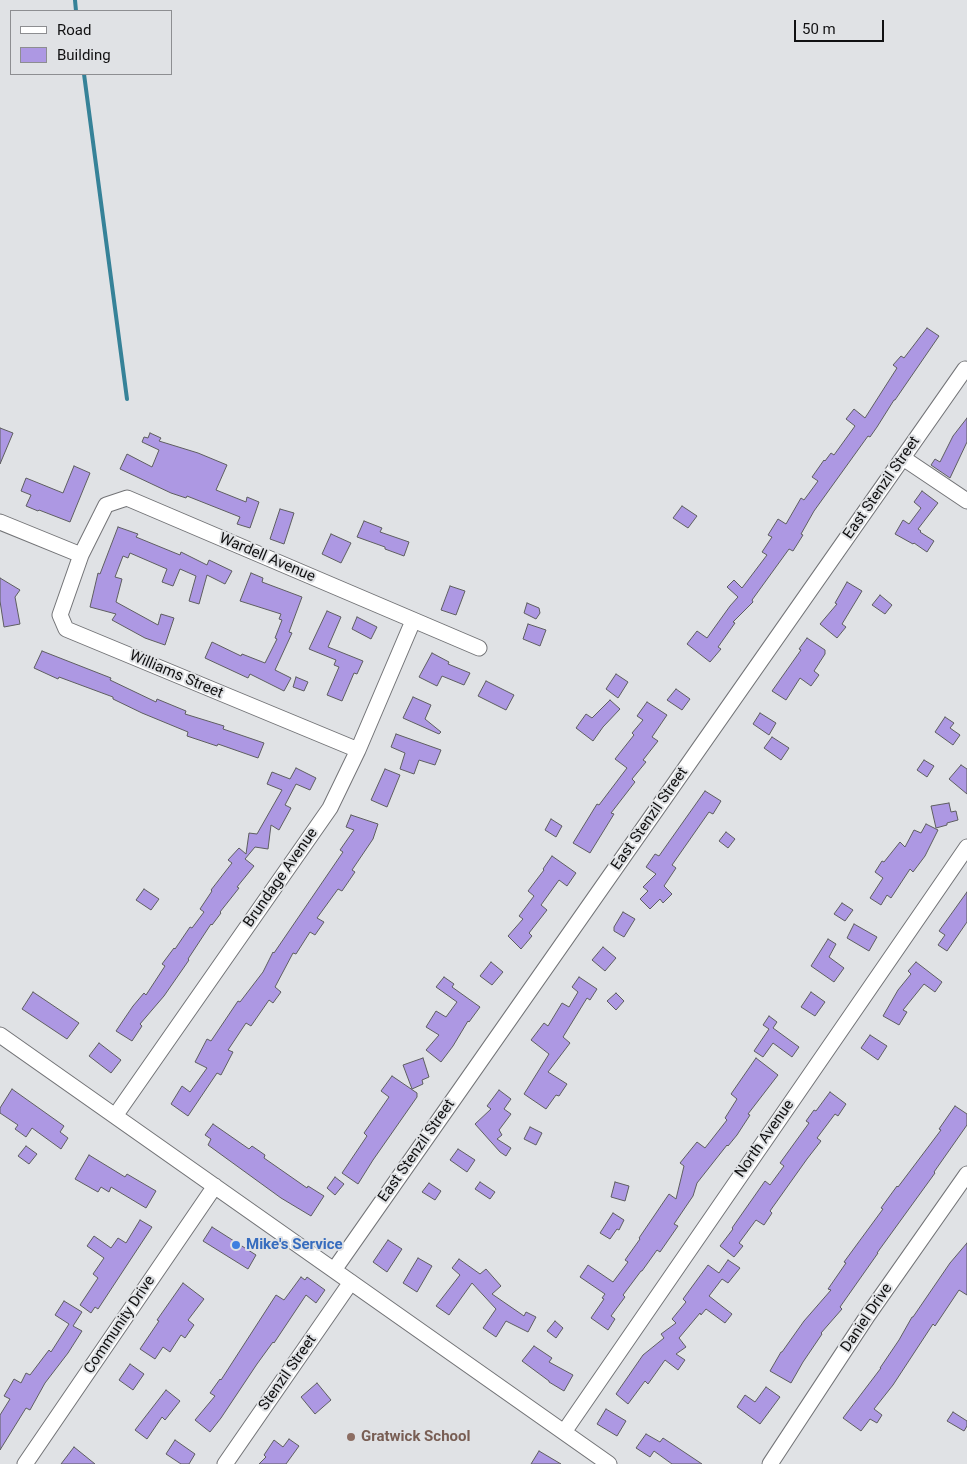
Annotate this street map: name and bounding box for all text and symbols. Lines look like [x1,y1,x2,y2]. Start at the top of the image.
legend [10,10,172,75]
scale bar [797,10,887,42]
text: 50 m [802,20,836,38]
text: Road [57,21,91,39]
text: Building [57,46,111,64]
street label: East Stenzil Street [840,433,924,543]
street label: Wardell Avenue [216,530,318,586]
street label: Williams Street [126,647,226,703]
street label: East Stenzil Street [608,764,692,874]
street label: Brundage Avenue [240,825,322,931]
street label: East Stenzil Street [375,1096,459,1206]
street label: North Avenue [732,1097,798,1181]
place label: Mike's Service [246,1236,343,1254]
marker: Mike's Service [230,1239,242,1251]
street label: Community Drive [81,1273,159,1377]
street label: Daniel Drive [837,1280,897,1356]
street label: Stenzil Street [255,1332,321,1414]
place label: Gratwick School [361,1428,470,1446]
marker: Gratwick School [345,1431,357,1443]

